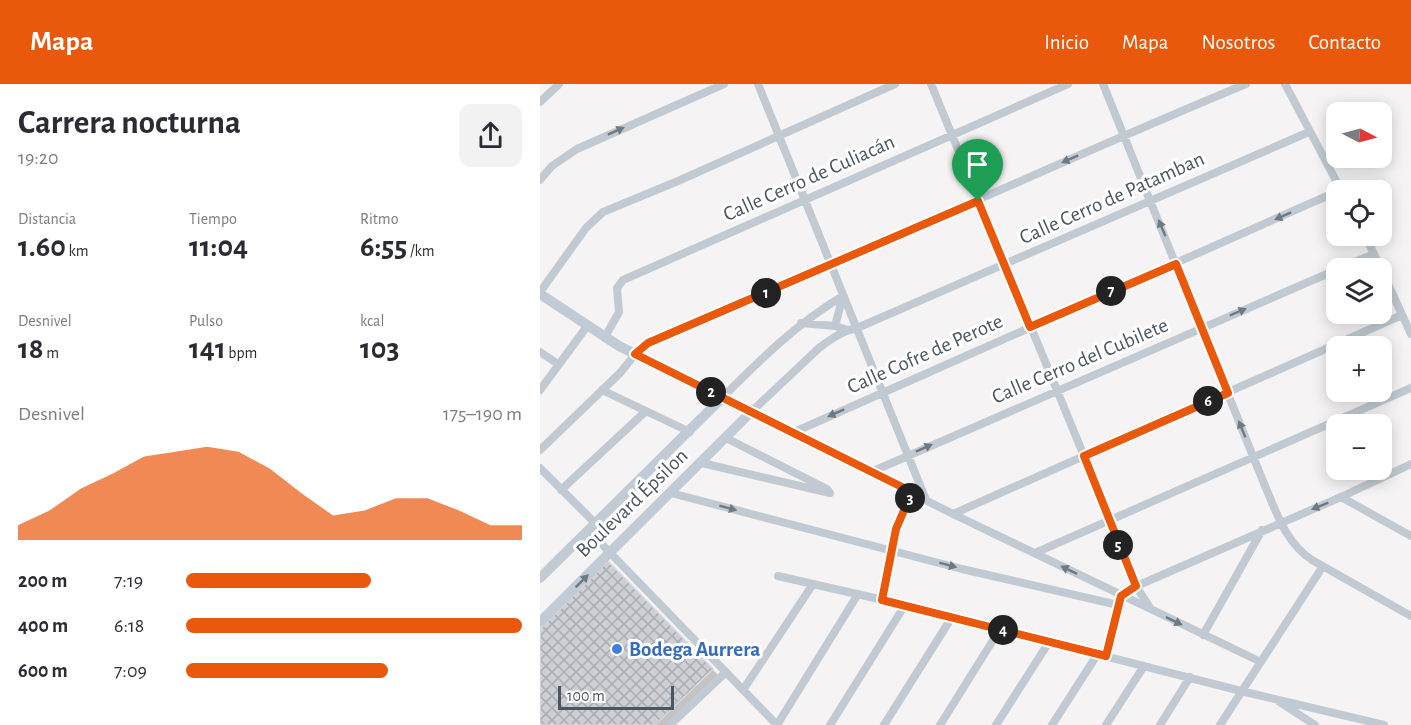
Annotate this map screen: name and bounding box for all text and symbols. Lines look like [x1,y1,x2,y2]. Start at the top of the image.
text: Mapa [30,28,93,56]
text: Inicio [1044,32,1089,53]
text: Mapa [1122,32,1169,53]
text: Nosotros [1202,32,1275,53]
text: Contacto [1308,32,1381,53]
north arrow [1326,102,1392,168]
map controls [1326,102,1392,480]
button: share [459,104,522,167]
text: Carrera nocturna [18,107,241,140]
one-way arrow [607,127,624,136]
street label: Calle Cerro de Culiacán [720,131,898,225]
pin [952,139,1003,201]
text: 19:20 [18,148,59,168]
icon: arrive [961,148,994,181]
street label: Calle Cerro de Patamban [1016,148,1208,248]
one-way arrow [1061,155,1079,164]
button: locate [1326,180,1392,246]
text: Distancia [18,211,76,227]
text: Tiempo [189,211,237,227]
text: Ritmo [360,211,399,227]
one-way arrow [1274,212,1292,221]
one-way arrow [1157,219,1167,237]
text: 1.60 [18,232,66,262]
text: 11:04 [189,232,248,262]
text: 6:55 [360,232,407,262]
text: km [66,243,89,259]
text: /km [407,243,435,259]
button: layers [1326,258,1392,324]
pin: 7 [1096,276,1126,306]
pin: 1 [751,278,781,308]
text: 7 [1108,283,1114,299]
text: 1 [763,285,769,301]
one-way arrow [1229,307,1247,316]
street label: Calle Cofre de Perote [844,310,1006,398]
text: Desnivel [18,313,72,329]
text: Pulso [189,313,223,329]
text: kcal [360,313,384,329]
street label: Calle Cerro del Cubilete [989,314,1171,408]
text: 18 [18,334,44,364]
text: 141 [189,334,226,364]
text: 103 [360,334,399,364]
button: + [1326,336,1392,402]
text: m [44,345,59,361]
text: bpm [226,345,257,361]
pin: 2 [696,377,726,407]
text: 2 [707,384,715,400]
pin: 6 [1193,386,1223,416]
text: 6 [1204,393,1212,409]
text: Desnivel [18,404,85,424]
text: 175–190 m [443,404,522,424]
one-way arrow [827,409,844,418]
button: − [1326,414,1392,480]
one-way arrow [1237,419,1247,437]
street label: Boulevard Épsilon [571,443,692,561]
one-way arrow [916,443,934,453]
pin: 3 [895,483,925,513]
text: 3 [907,490,913,506]
one-way arrow [1310,501,1328,511]
one-way arrow [718,504,737,514]
pin: 5 [1103,530,1133,560]
text: 5 [1115,537,1121,553]
one-way arrow [938,561,957,571]
one-way arrow [1060,565,1077,574]
text: 200 m [18,571,67,591]
text: 7:19 [114,571,143,591]
one-way arrow [574,574,588,588]
pin: 4 [988,615,1018,645]
text: 400 m [18,616,68,636]
text: 6:18 [114,616,144,636]
one-way arrow [1165,616,1182,625]
text: 4 [999,622,1007,638]
place label: Bodega Aurrera [629,639,760,660]
marker: Bodega Aurrera [610,642,624,656]
text: 600 m [18,661,68,681]
text: 7:09 [114,661,147,681]
scale bar [558,683,674,710]
text: 100 m [567,688,605,704]

